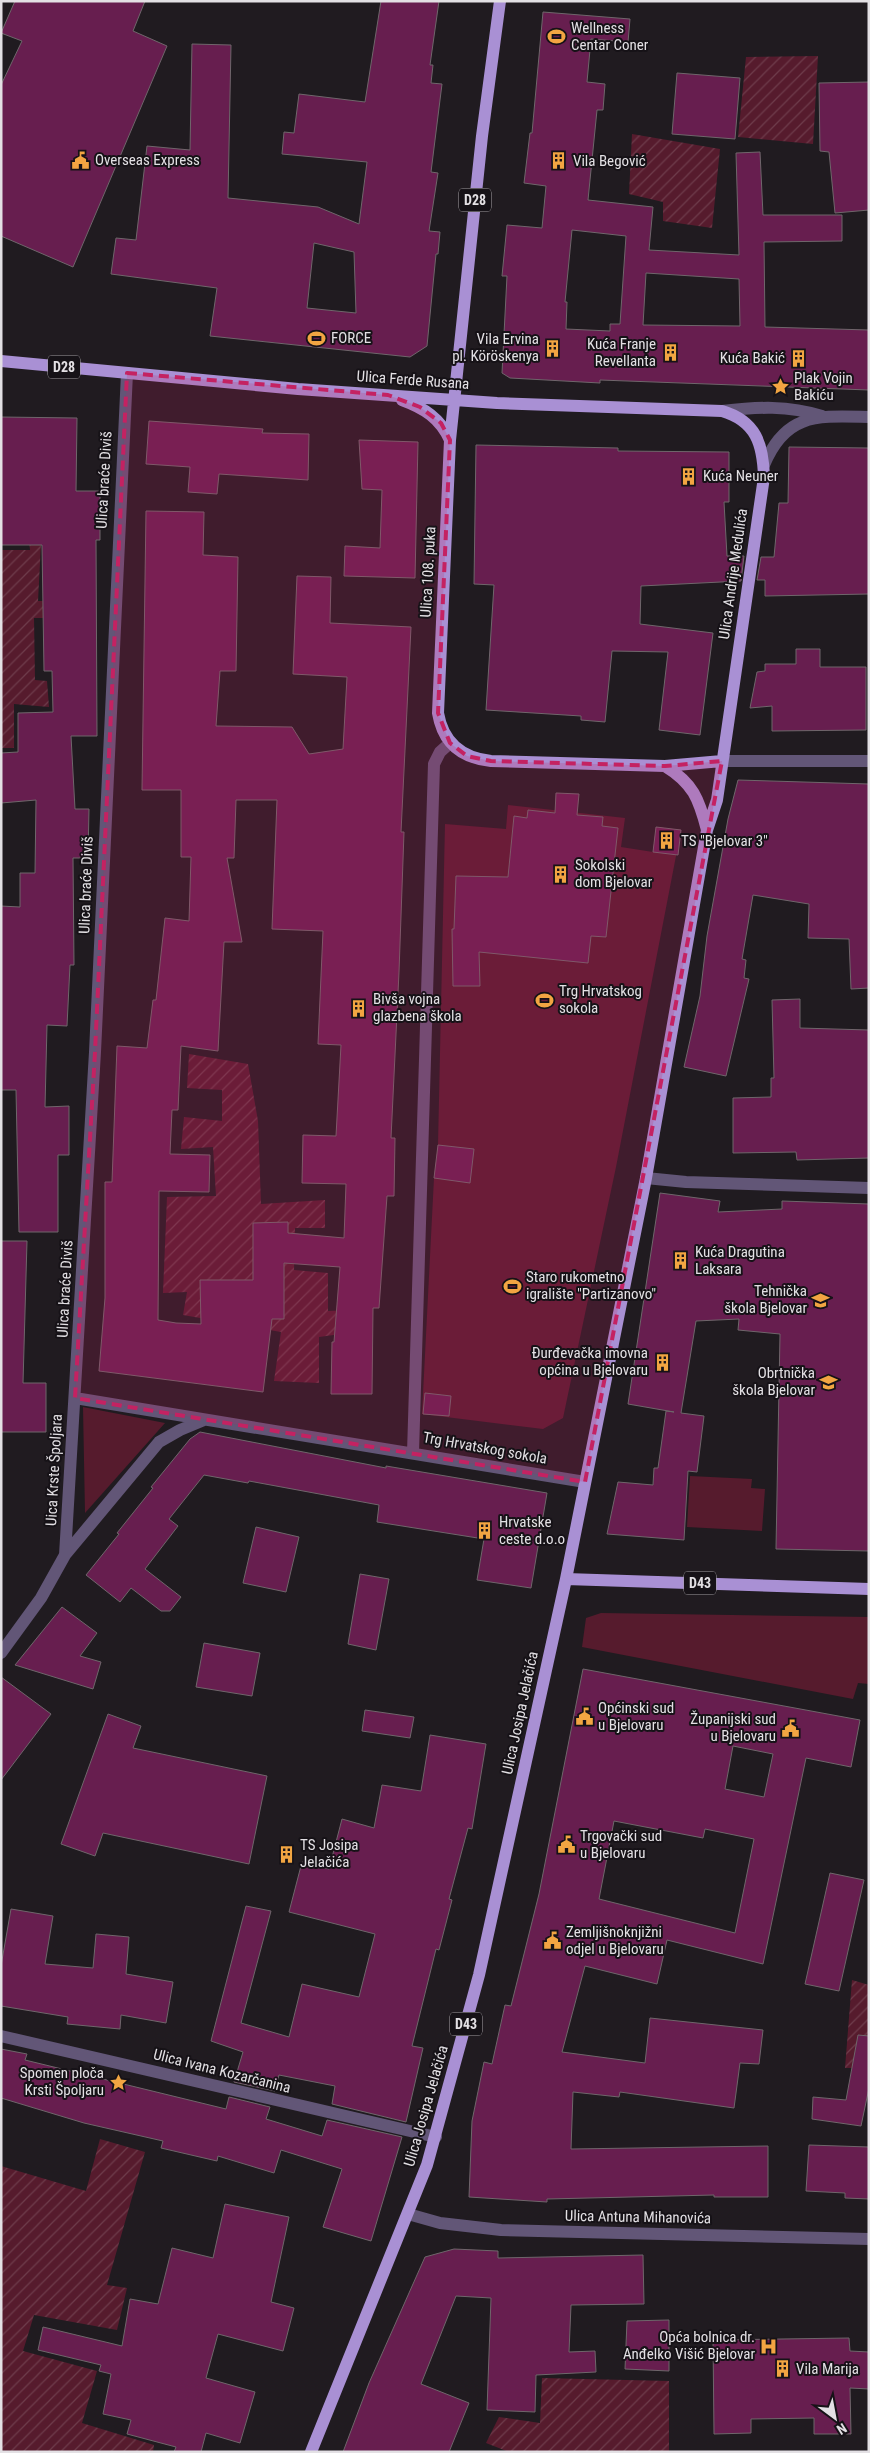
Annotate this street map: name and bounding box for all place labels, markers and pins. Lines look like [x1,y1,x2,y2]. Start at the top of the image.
place label: Wellness Centar Coner [571,19,649,54]
sports icon: Wellness Centar Coner [547,27,567,47]
public building icon: Overseas Express [71,150,91,170]
place label: Overseas Express [95,151,200,169]
building icon: Vila Begović [549,151,569,171]
place label: Vila Begović [573,152,646,170]
sports icon: FORCE [307,328,327,348]
place label: FORCE [331,329,371,347]
place label: Vila Ervina pl. Köröskenya [452,330,539,365]
place label: Kuća Franje Revellanta [587,335,656,370]
building icon: Vila Ervina pl. Köröskenya [543,338,563,358]
building icon: Kuća Franje Revellanta [660,343,680,363]
building icon: Kuća Bakić [789,348,809,368]
place label: Kuća Bakić [720,349,785,367]
place label: Plak Vojin Bakiću [794,369,853,404]
place icon: Plak Vojin Bakiću [770,377,790,397]
building icon: Kuća Neuner [679,466,699,486]
place label: Kuća Neuner [703,467,779,485]
building icon: TS "Bjelovar 3" [657,831,677,851]
place label: TS "Bjelovar 3" [681,832,768,850]
place label: Sokolski dom Bjelovar [575,856,653,891]
building icon: Sokolski dom Bjelovar [551,864,571,884]
place label: Trg Hrvatskog sokola [559,982,642,1017]
place label: Bivša vojna glazbena škola [373,990,462,1025]
sports icon: Trg Hrvatskog sokola [535,990,555,1010]
building icon: Bivša vojna glazbena škola [349,998,369,1018]
place label: Kuća Dragutina Laksara [695,1243,785,1278]
building icon: Kuća Dragutina Laksara [671,1251,691,1271]
place label: Staro rukometno igralište "Partizanovo" [526,1268,656,1303]
sports icon: Staro rukometno igralište "Partizanovo" [502,1276,522,1296]
place label: Tehnička škola Bjelovar [724,1282,807,1317]
school or university icon: Tehnička škola Bjelovar [811,1290,831,1310]
place label: Đurđevačka imovna općina u Bjelovaru [532,1344,648,1379]
building icon: Đurđevačka imovna općina u Bjelovaru [652,1352,672,1372]
place label: Obrtnička škola Bjelovar [732,1364,815,1399]
school or university icon: Obrtnička škola Bjelovar [819,1372,839,1392]
place label: Hrvatske ceste d.o.o [499,1513,565,1548]
building icon: Hrvatske ceste d.o.o [475,1521,495,1541]
place label: Općinski sud u Bjelovaru [598,1699,674,1734]
public building icon: Općinski sud u Bjelovaru [574,1707,594,1727]
place label: Županijski sud u Bjelovaru [690,1710,776,1745]
public building icon: Županijski sud u Bjelovaru [780,1718,800,1738]
place label: Trgovački sud u Bjelovaru [580,1827,662,1862]
public building icon: Trgovački sud u Bjelovaru [556,1835,576,1855]
place label: TS Josipa Jelačića [300,1836,359,1871]
building icon: TS Josipa Jelačića [276,1844,296,1864]
place label: Zemljišnoknjižni odjel u Bjelovaru [566,1923,664,1958]
public building icon: Zemljišnoknjižni odjel u Bjelovaru [542,1931,562,1951]
place label: Spomen ploča Krsti Špoljaru [20,2064,104,2099]
place icon: Spomen ploča Krsti Špoljaru [108,2072,128,2092]
place label: Opća bolnica dr. Anđelko Višić Bjelovar [623,2328,755,2363]
hospital icon: Opća bolnica dr. Anđelko Višić Bjelovar [759,2336,779,2356]
building icon: Vila Marija [772,2359,792,2379]
place label: Vila Marija [796,2360,859,2378]

